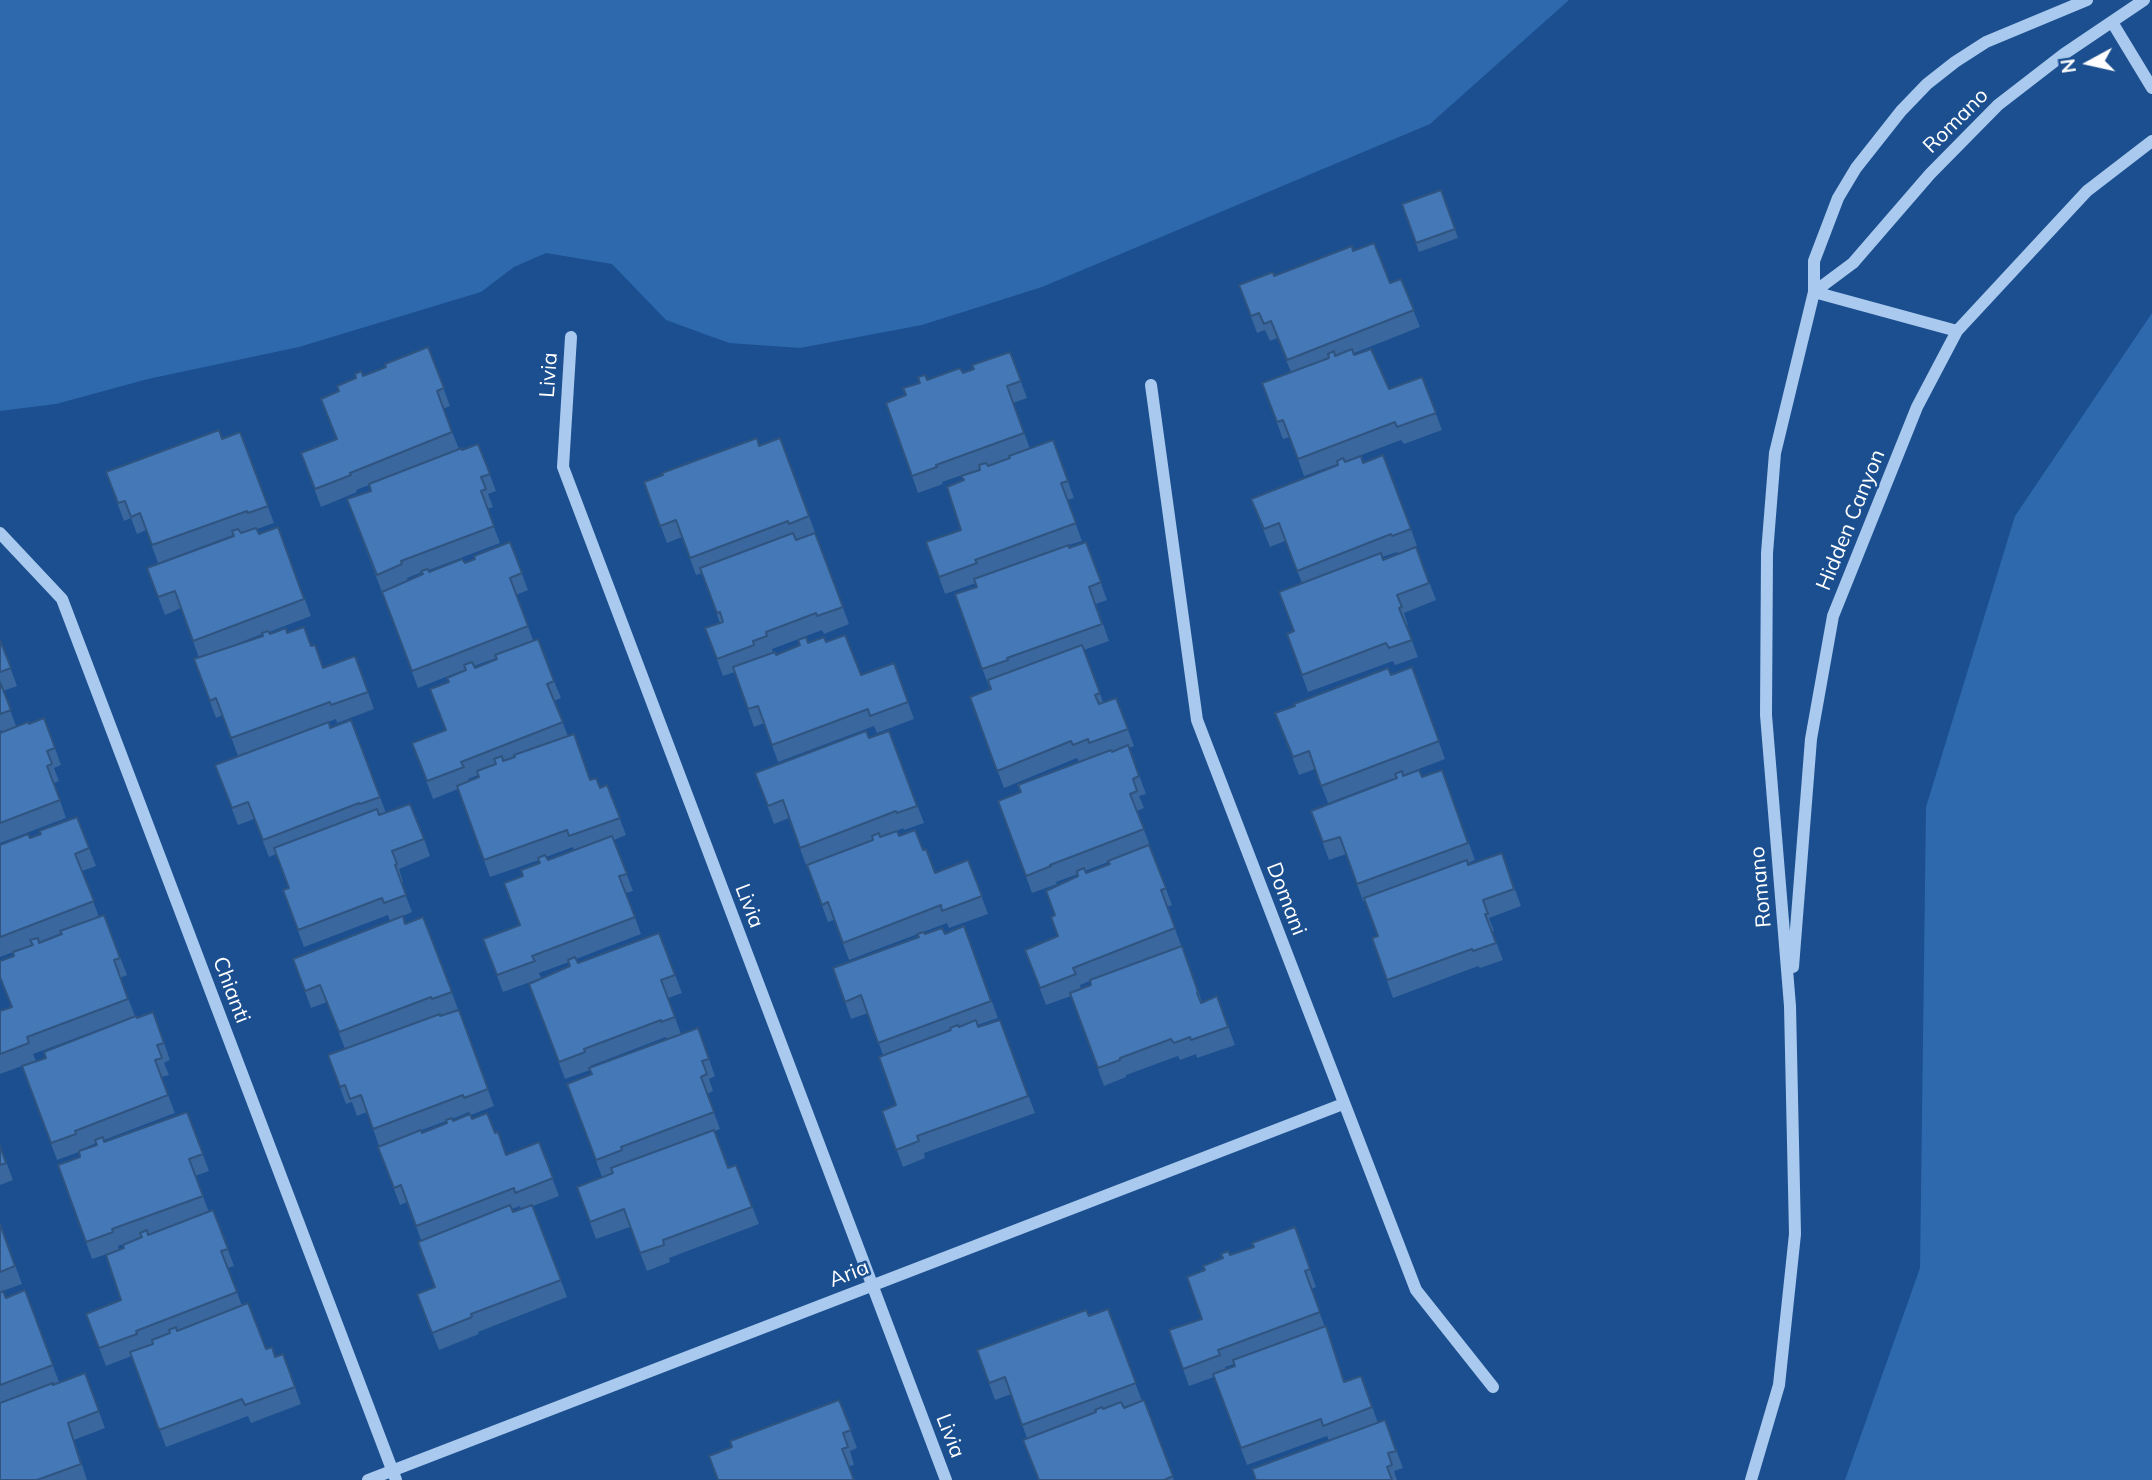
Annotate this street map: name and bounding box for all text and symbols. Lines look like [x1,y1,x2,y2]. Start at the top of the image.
north arrow [2054,28,2124,98]
text: N [2055,57,2081,75]
street label: Romano [1918,83,1994,159]
street label: Livia [535,352,563,398]
street label: Hidden Canyon [1811,446,1891,594]
street label: Romano [1745,845,1777,929]
street label: Domani [1261,859,1311,939]
street label: Livia [729,880,769,932]
street label: Chianti [207,953,255,1027]
street label: Aria [826,1255,872,1293]
street label: Livia [930,1410,970,1462]

